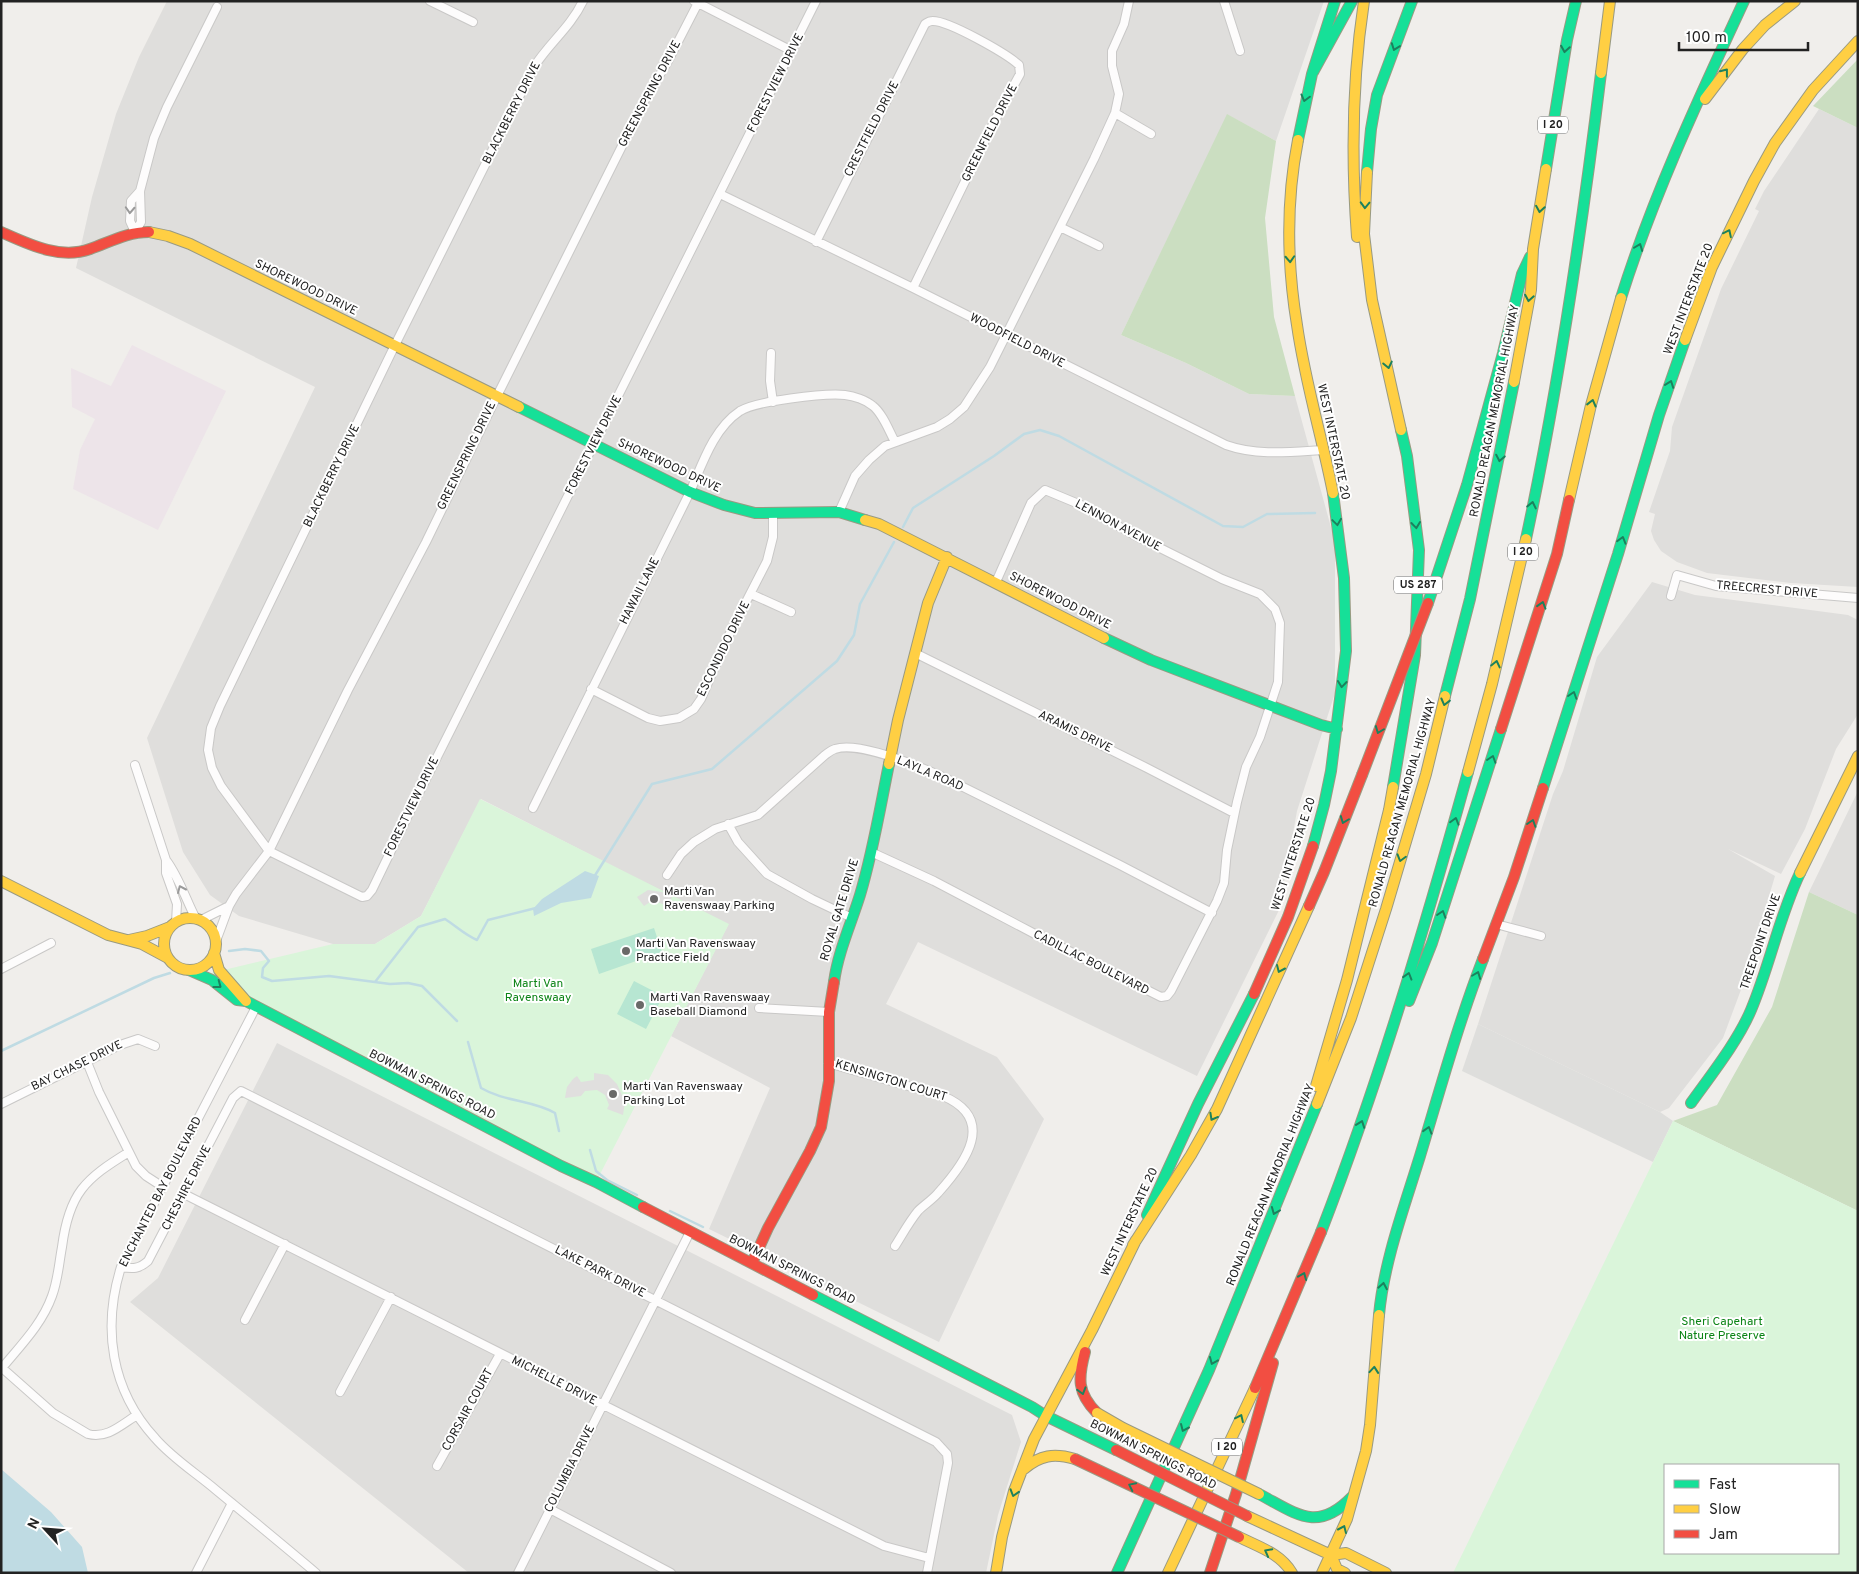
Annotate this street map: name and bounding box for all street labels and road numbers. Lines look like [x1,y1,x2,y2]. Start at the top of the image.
street label: FORESTVIEW DRIVE [744,31,808,135]
street label: GREENSPRING DRIVE [615,38,685,150]
street label: BLACKBERRY DRIVE [479,59,545,167]
street label: CRESTFIELD DRIVE [841,78,903,180]
street label: GREENFIELD DRIVE [958,81,1022,185]
road number: I 20 [1538,116,1568,134]
street label: WEST INTERSTATE 20 [1660,241,1718,357]
street label: SHOREWOOD DRIVE [252,256,360,320]
street label: RONALD REAGAN MEMORIAL HIGHWAY [1466,303,1524,519]
street label: WOODFIELD DRIVE [967,310,1067,372]
street label: WEST INTERSTATE 20 [1313,382,1353,502]
street label: FORESTVIEW DRIVE [562,393,626,497]
street label: GREENSPRING DRIVE [434,399,500,513]
street label: BLACKBERRY DRIVE [300,422,364,530]
street label: SHOREWOOD DRIVE [615,435,723,497]
street label: LENNON AVENUE [1072,496,1164,556]
road number: I 20 [1508,544,1538,560]
street label: HAWAII LANE [616,555,664,627]
street label: SHOREWOOD DRIVE [1006,568,1114,634]
road number: US 287 [1394,576,1442,594]
street label: TREECREST DRIVE [1715,578,1819,602]
street label: ESCONDIDO DRIVE [694,599,754,699]
street label: RONALD REAGAN MEMORIAL HIGHWAY [1365,696,1441,909]
street label: ARAMIS DRIVE [1035,707,1115,757]
street label: LAYLA ROAD [894,753,966,795]
street label: FORESTVIEW DRIVE [381,754,443,860]
street label: WEST INTERSTATE 20 [1268,795,1320,913]
street label: ROYAL GATE DRIVE [817,857,863,963]
street label: TREEPOINT DRIVE [1737,892,1785,992]
street label: CADILLAC BOULEVARD [1030,927,1152,999]
street label: BAY CHASE DRIVE [29,1037,125,1095]
street label: BOWMAN SPRINGS ROAD [366,1046,498,1124]
street label: KENSINGTON COURT [833,1056,949,1106]
street label: RONALD REAGAN MEMORIAL HIGHWAY [1223,1081,1319,1288]
street label: ENCHANTED BAY BOULEVARD [116,1114,206,1270]
street label: CHESHIRE DRIVE [158,1142,216,1234]
street label: WEST INTERSTATE 20 [1098,1165,1162,1279]
street label: BOWMAN SPRINGS ROAD [726,1231,858,1309]
street label: LAKE PARK DRIVE [552,1242,648,1302]
street label: MICHELLE DRIVE [509,1353,599,1409]
street label: CORSAIR COURT [439,1366,497,1454]
street label: BOWMAN SPRINGS ROAD [1087,1416,1219,1494]
street label: COLUMBIA DRIVE [541,1422,599,1516]
road number: I 20 [1212,1438,1242,1455]

